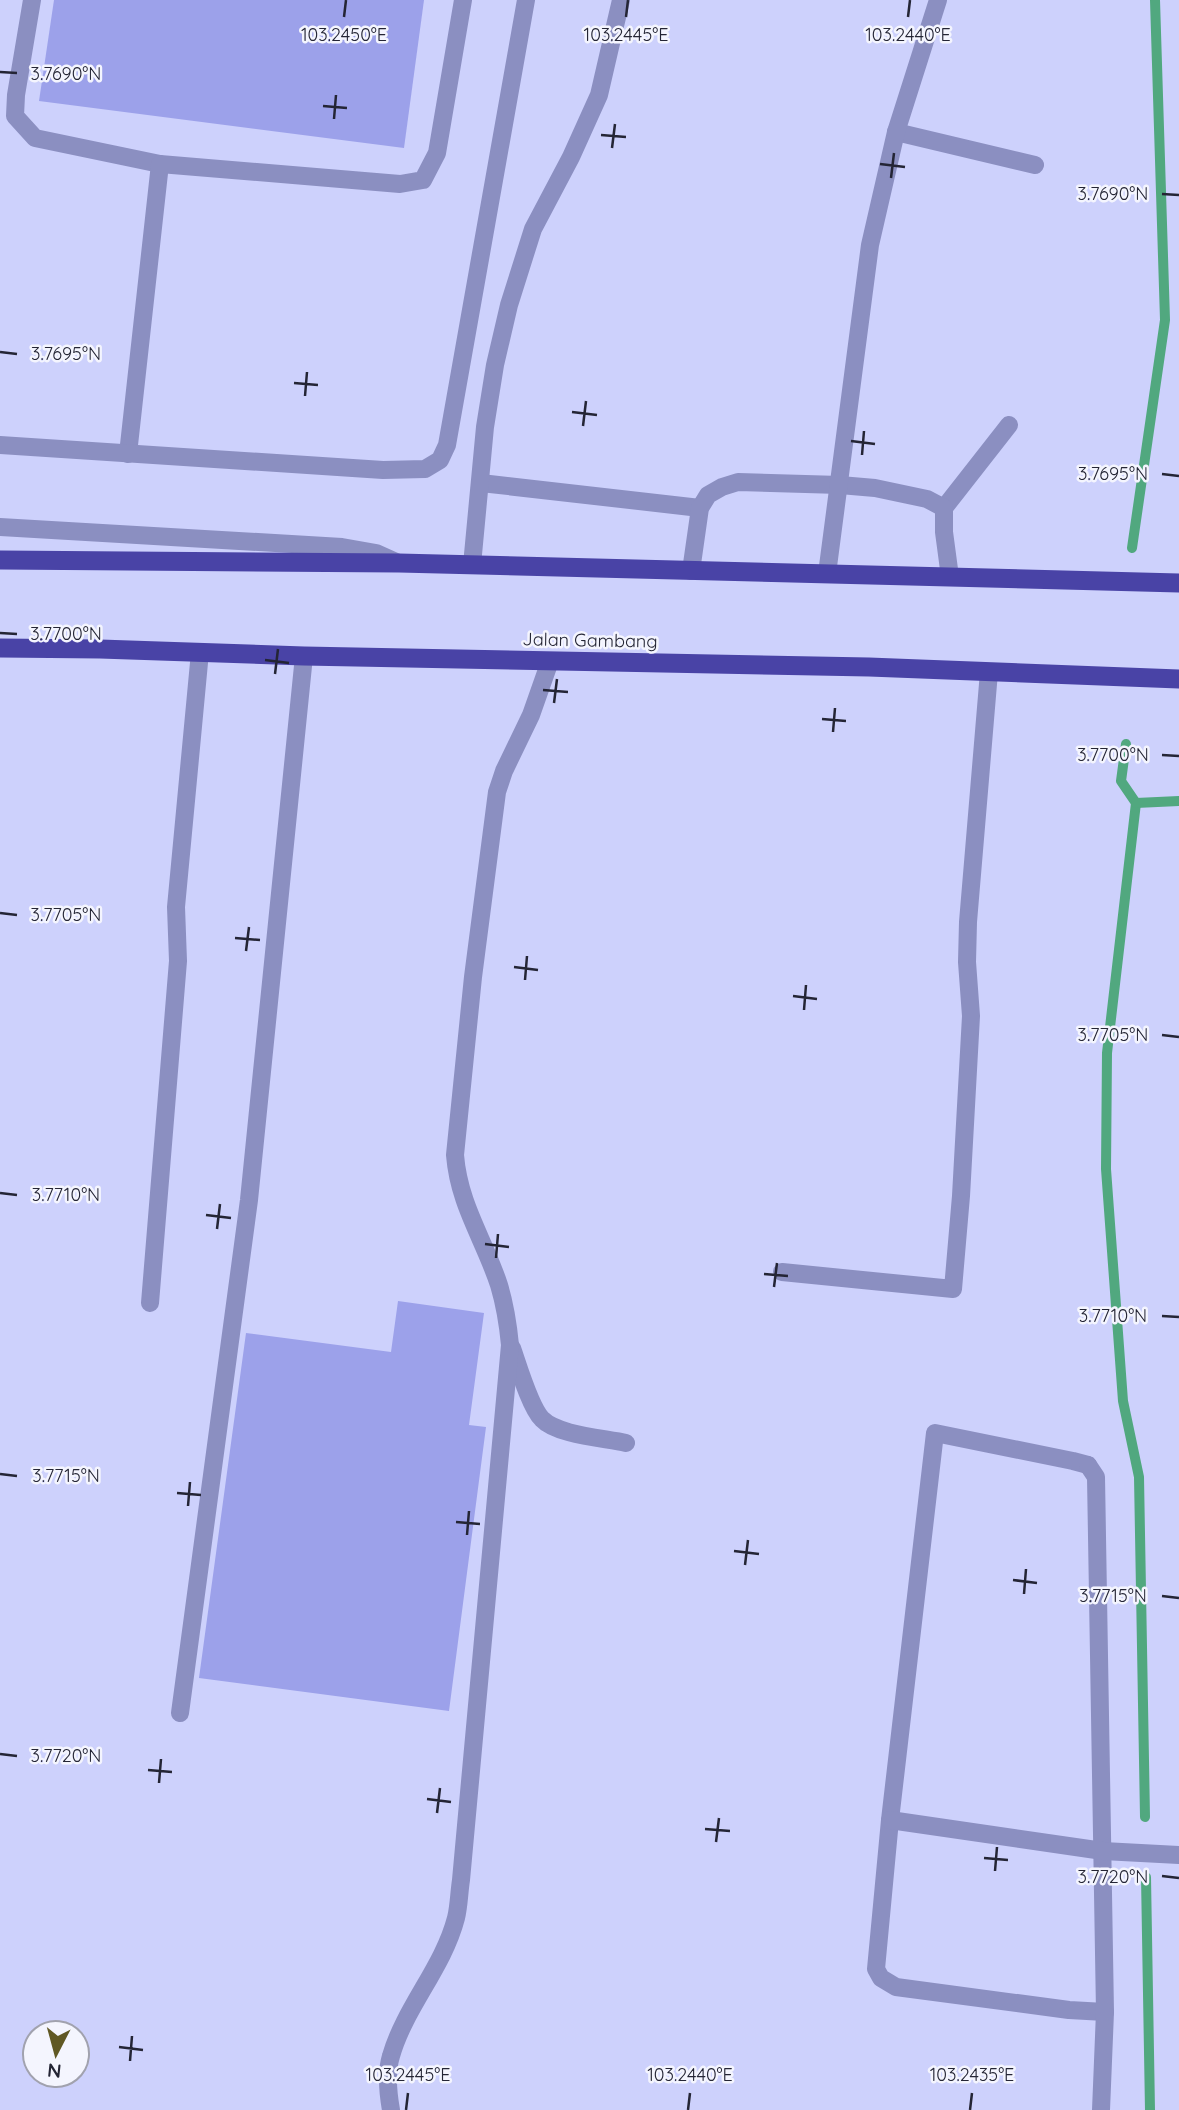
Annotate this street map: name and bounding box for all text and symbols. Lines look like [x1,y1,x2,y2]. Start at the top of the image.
text: 103.2450°E [301,23,387,46]
text: 103.2445°E [584,23,668,46]
text: 103.2440°E [865,23,951,46]
text: 3.7690°N [31,62,101,85]
text: 3.7690°N [1078,182,1148,205]
text: 3.7695°N [31,342,101,365]
text: 3.7695°N [1078,462,1148,485]
text: 3.7700°N [30,622,102,645]
street label: Jalan Gambang [522,627,658,653]
text: 3.7700°N [1077,743,1149,766]
text: 3.7705°N [31,903,101,926]
text: 3.7705°N [1078,1023,1148,1046]
text: 3.7710°N [32,1183,100,1206]
text: 3.7710°N [1079,1304,1147,1327]
text: 3.7715°N [32,1464,100,1487]
text: 3.7715°N [1079,1584,1147,1607]
text: 3.7720°N [31,1744,101,1767]
text: 3.7720°N [1078,1865,1148,1888]
north arrow [21,2019,91,2089]
text: N [46,2058,62,2084]
text: 103.2445°E [366,2063,450,2086]
text: 103.2440°E [647,2063,733,2086]
text: 103.2435°E [930,2063,1014,2086]

